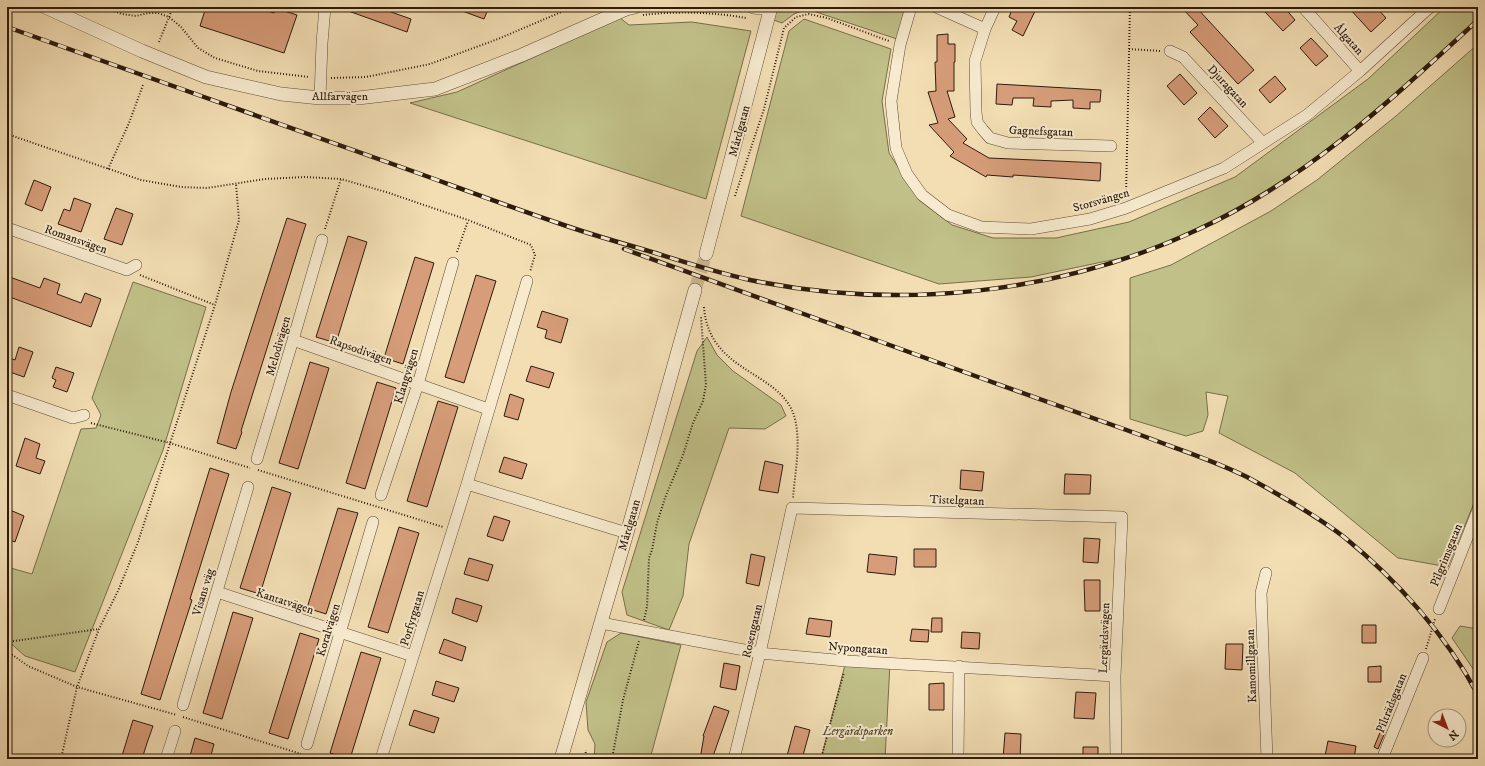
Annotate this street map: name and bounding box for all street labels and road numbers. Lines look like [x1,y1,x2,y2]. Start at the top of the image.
street label: Ålgatan [1331,20,1367,59]
street label: Djuragatan [1204,62,1252,111]
street label: Allfarvägen [312,89,369,104]
street label: Mårdgatan [725,103,754,158]
street label: Gagnefsgatan [1008,123,1074,140]
street label: Storsvängen [1071,185,1132,216]
street label: Romansvägen [42,222,110,257]
street label: Melodivägen [263,314,294,378]
street label: Rapsodivägen [327,333,395,368]
street label: Klangvägen [391,346,422,406]
street label: Tistelgatan [929,492,985,509]
street label: Mårdgatan [615,497,644,553]
street label: Pilgrimsgatan [1427,521,1466,589]
street label: Visans väg [189,566,218,619]
street label: Kantatvägen [254,585,316,618]
street label: Porfyrgatan [397,588,428,648]
street label: Koralvägen [313,601,344,658]
street label: Rosengatan [739,602,766,660]
street label: Lergärdsvägen [1096,602,1113,674]
street label: Kamomillgatan [1243,628,1260,703]
street label: Nypongatan [828,639,889,658]
street label: Pilträdsgatan [1373,670,1411,735]

